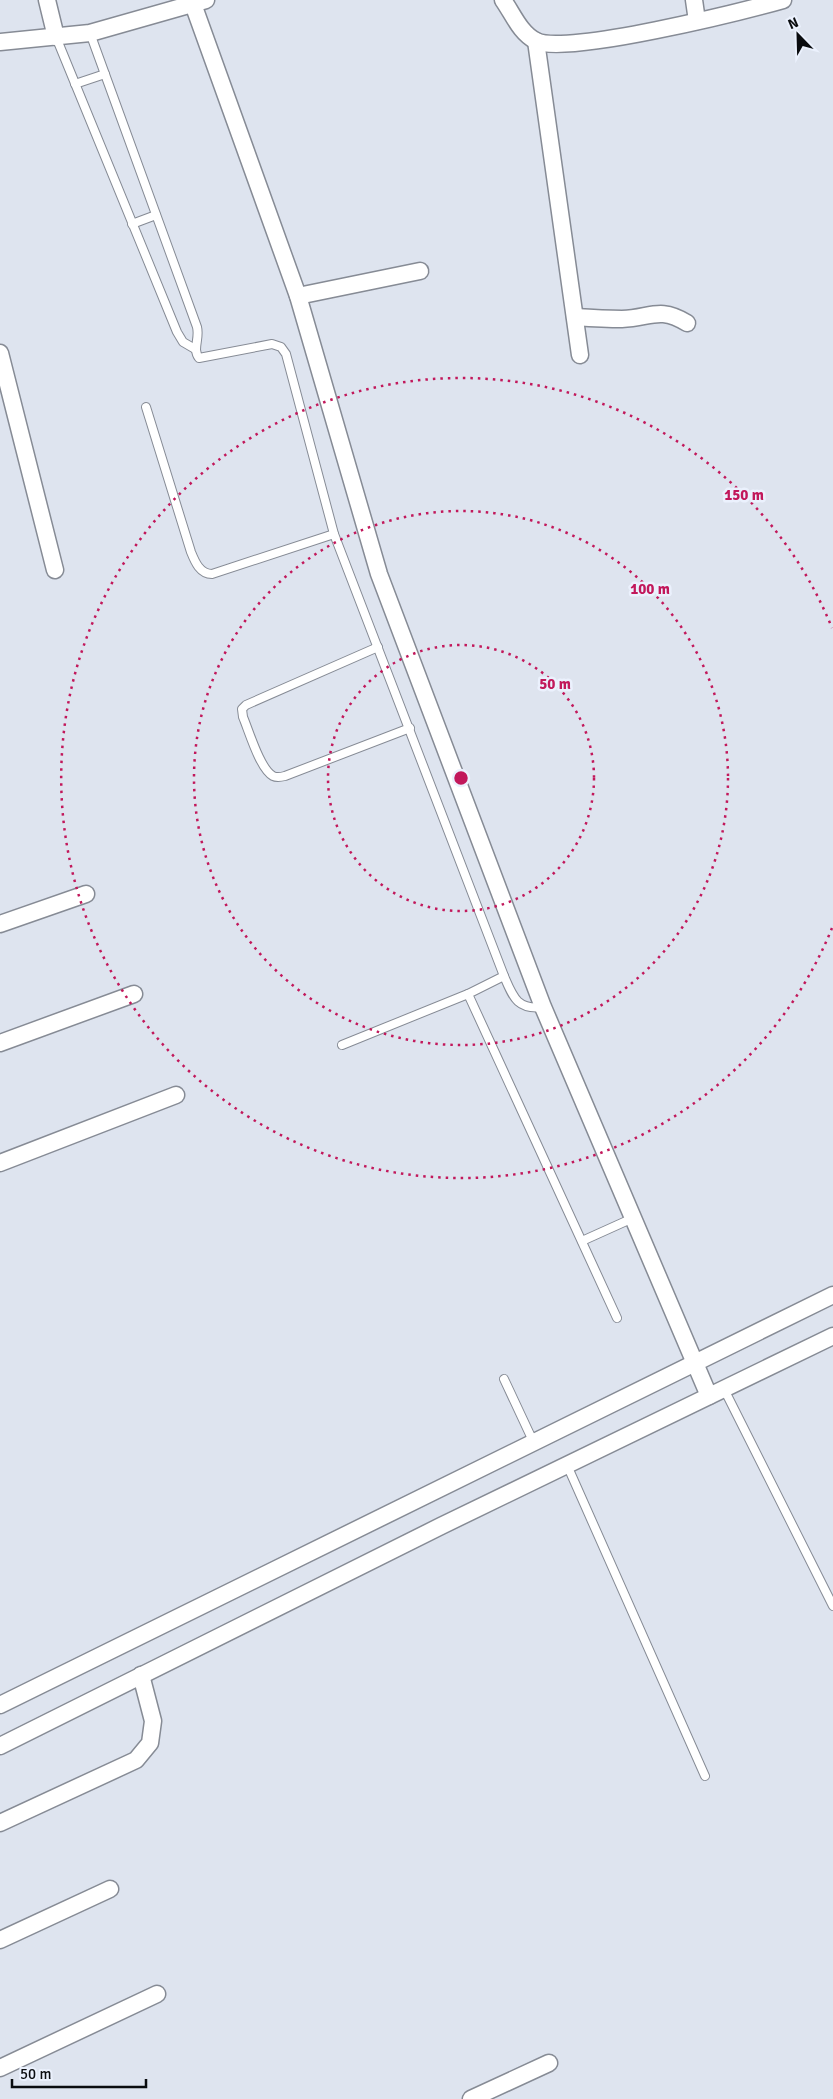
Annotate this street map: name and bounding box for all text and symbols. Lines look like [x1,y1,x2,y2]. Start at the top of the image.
north arrow [773,10,823,60]
text: N [785,14,801,33]
text: 150 m [724,486,764,504]
text: 100 m [630,580,670,598]
text: 50 m [539,675,571,693]
centre of rings [452,769,470,787]
scale bar [12,2056,146,2088]
text: 50 m [20,2065,51,2083]

